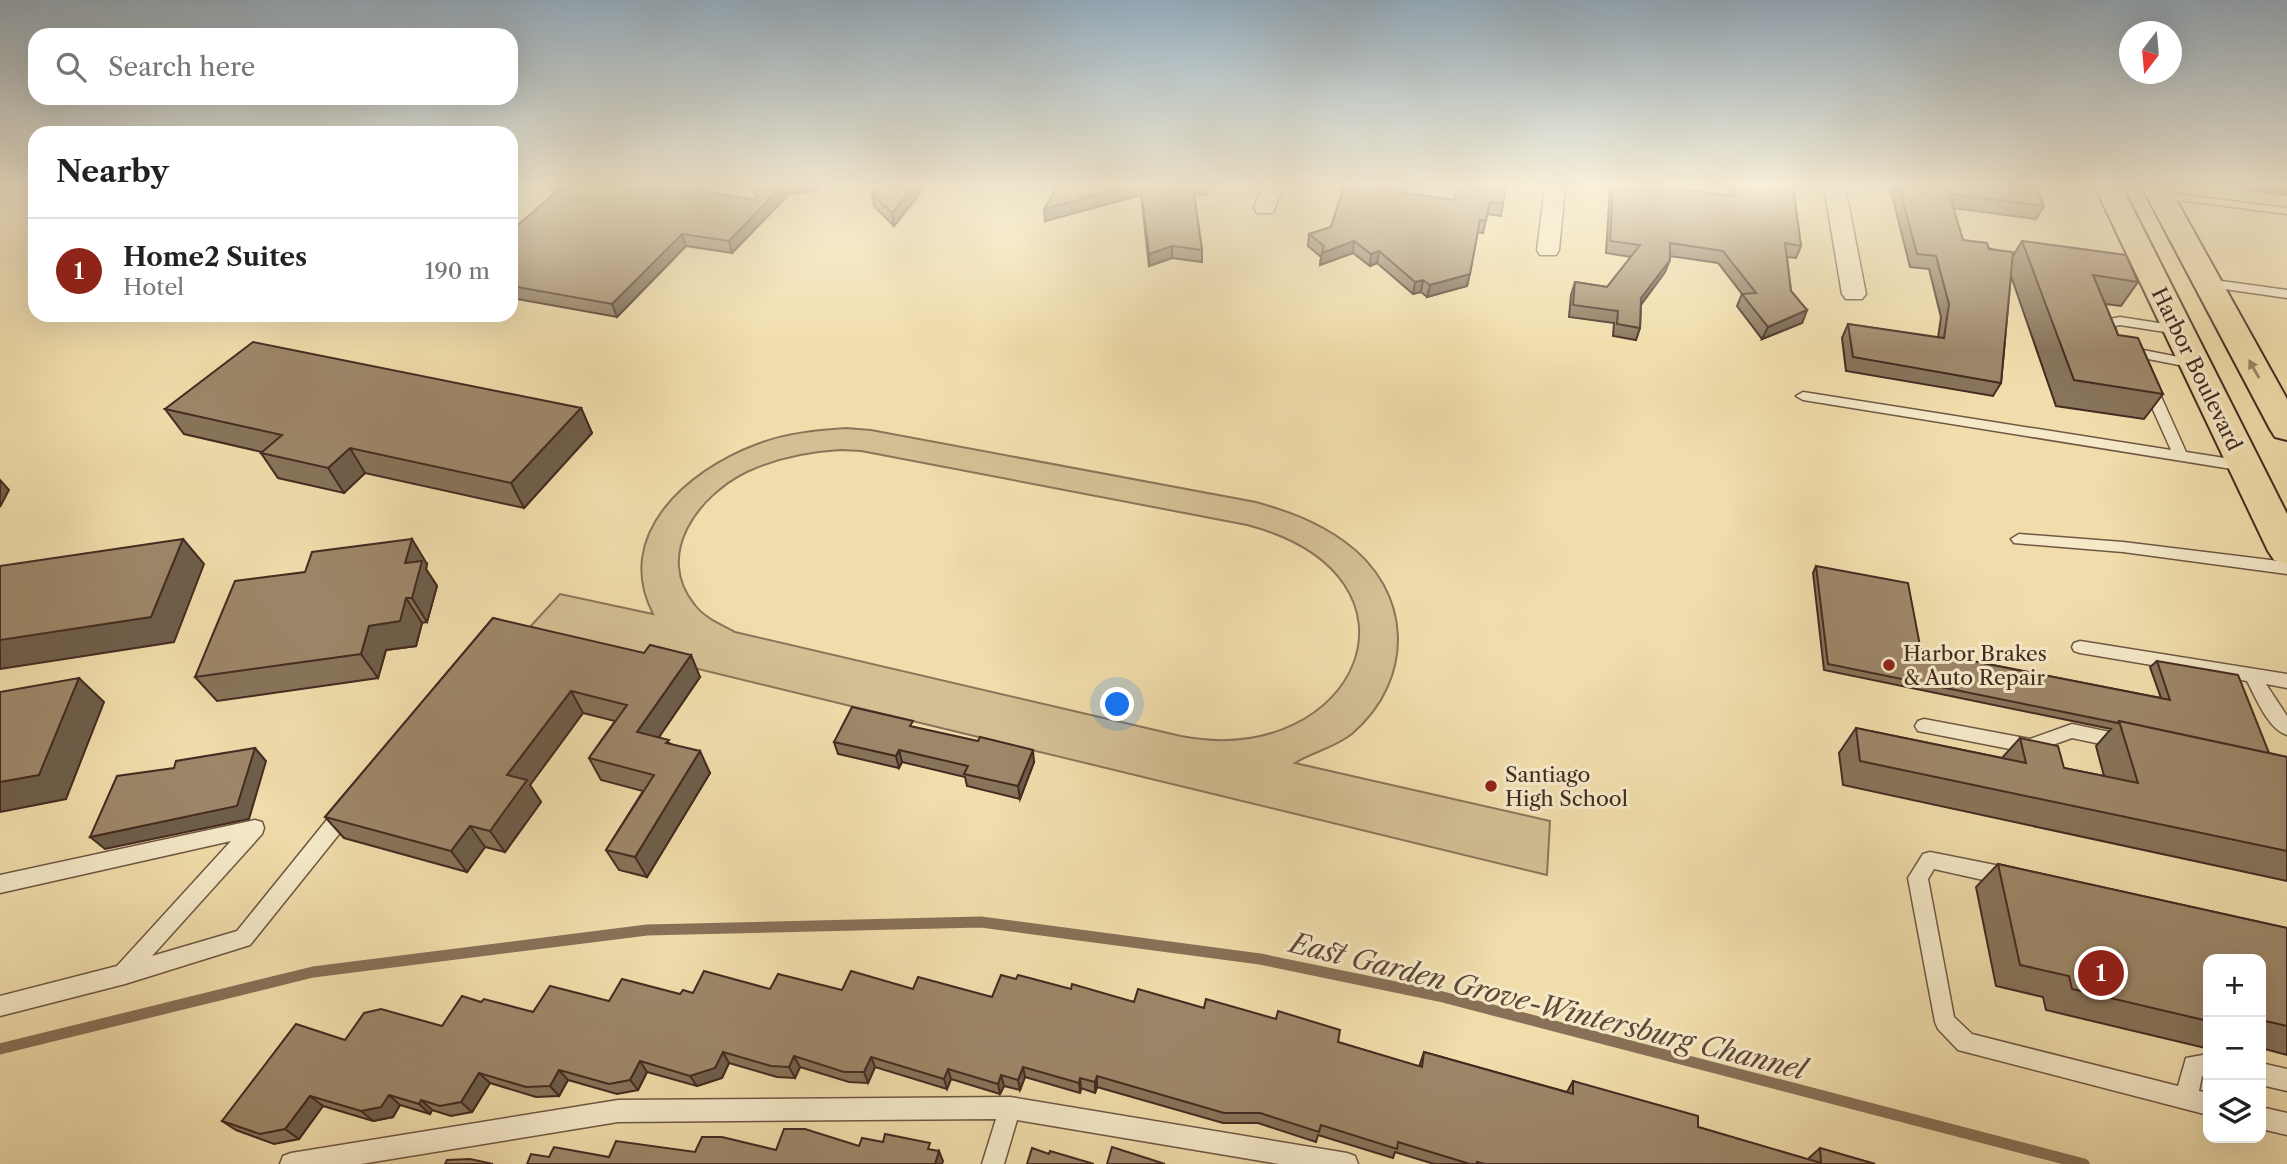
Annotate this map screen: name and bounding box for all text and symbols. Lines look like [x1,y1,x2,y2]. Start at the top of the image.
north arrow [2119,21,2182,84]
search box [28,28,518,105]
icon: search [52,48,90,86]
text: Search here [108,51,255,83]
text: Nearby [56,153,169,190]
text: Home2 Suites [123,241,307,273]
text: 1 [74,257,84,285]
text: 190 m [425,257,490,285]
text: Hotel [123,273,184,301]
street label: Harbor Boulevard [2147,283,2247,455]
one-way arrow [2248,359,2260,379]
place label: Harbor Brakes & Auto Repair [1903,641,2047,690]
marker: Harbor Brakes & Auto Repair [1881,657,1897,673]
your location [1100,687,1134,721]
place label: Santiago High School [1505,762,1628,811]
marker: Santiago High School [1483,778,1499,794]
water label: East Garden Grove-Wintersburg Channel [1284,925,1813,1087]
pin: 1 [2078,947,2124,999]
map controls [2203,954,2266,1143]
button: + [2203,954,2266,1017]
button: − [2203,1017,2266,1080]
button: layers [2203,1080,2266,1143]

